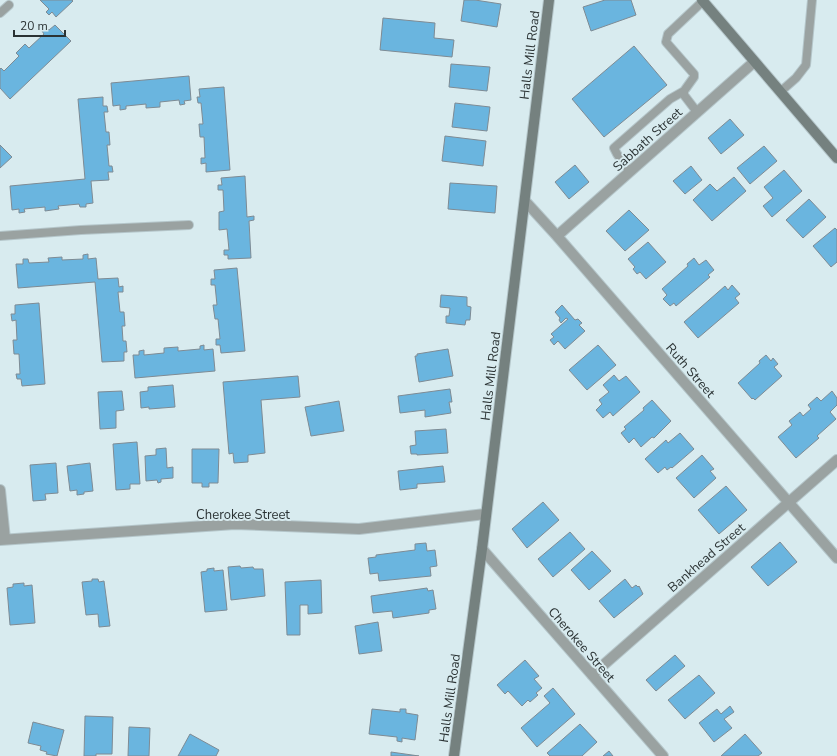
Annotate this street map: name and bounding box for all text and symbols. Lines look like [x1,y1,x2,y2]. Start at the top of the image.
street label: Halls Mill Road [516,10,544,101]
scale bar [14,12,65,38]
text: 20 m [20,18,48,34]
street label: Sabbath Street [609,103,687,176]
street label: Halls Mill Road [477,331,505,422]
street label: Ruth Street [662,340,719,402]
street label: Cherokee Street [196,506,290,524]
street label: Bankhead Street [664,519,750,596]
street label: Cherokee Street [544,603,619,686]
street label: Halls Mill Road [435,653,465,744]

